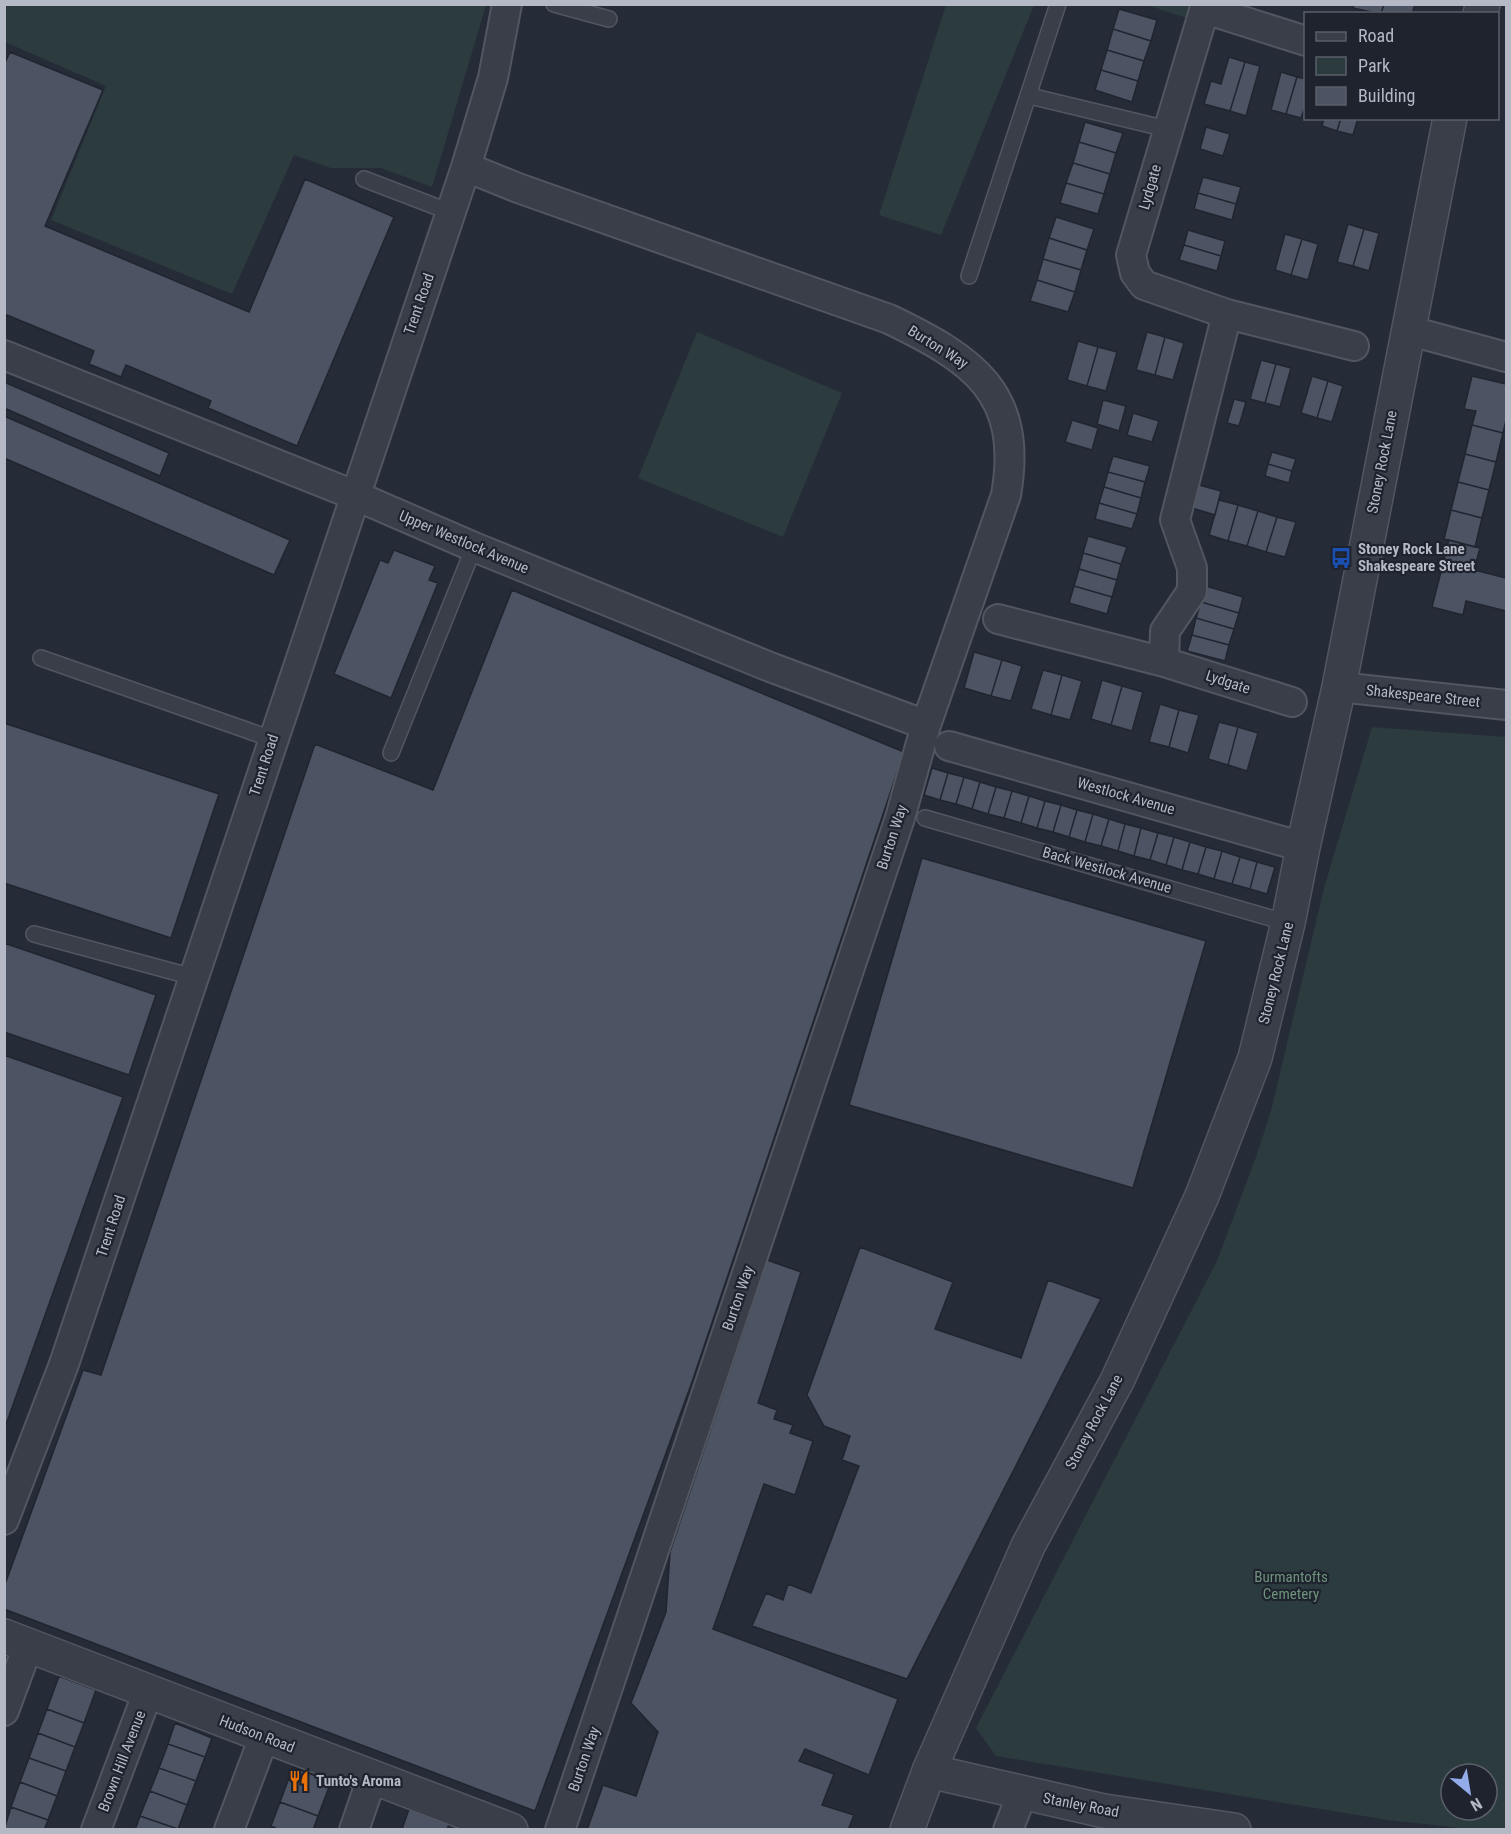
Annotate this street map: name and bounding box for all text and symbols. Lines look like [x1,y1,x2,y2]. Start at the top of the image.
legend [1304,12,1499,120]
text: Road [1358,25,1394,46]
text: Park [1358,55,1390,76]
text: Building [1358,85,1415,106]
street label: Lydgate [1135,163,1165,211]
street label: Trent Road [400,271,438,337]
street label: Burton Way [905,322,971,372]
street label: Stoney Rock Lane [1363,409,1401,515]
street label: Upper Westlock Avenue [396,507,532,577]
place label: Stoney Rock Lane Shakespeare Street [1358,540,1476,575]
bus stop icon: Stoney Rock Lane Shakespeare Street [1329,546,1353,570]
street label: Lydgate [1203,666,1253,698]
street label: Shakespeare Street [1365,681,1481,711]
street label: Trent Road [246,732,282,798]
street label: Westlock Avenue [1075,773,1177,819]
street label: Burton Way [873,802,911,872]
street label: Back Westlock Avenue [1040,843,1174,897]
street label: Stoney Rock Lane [1255,920,1297,1026]
street label: Trent Road [93,1193,129,1259]
street label: Burton Way [719,1263,757,1333]
street label: Stoney Rock Lane [1061,1372,1127,1472]
park label: Burmantofts Cemetery [1254,1568,1328,1603]
street label: Brown Hill Avenue [94,1708,150,1814]
street label: Hudson Road [217,1711,297,1757]
street label: Burton Way [565,1724,603,1794]
north arrow [1439,1762,1499,1822]
restaurant icon: Tunto's Aroma [287,1769,311,1793]
place label: Tunto's Aroma [316,1772,401,1790]
street label: Stanley Road [1042,1789,1120,1821]
text: N [1467,1794,1485,1815]

